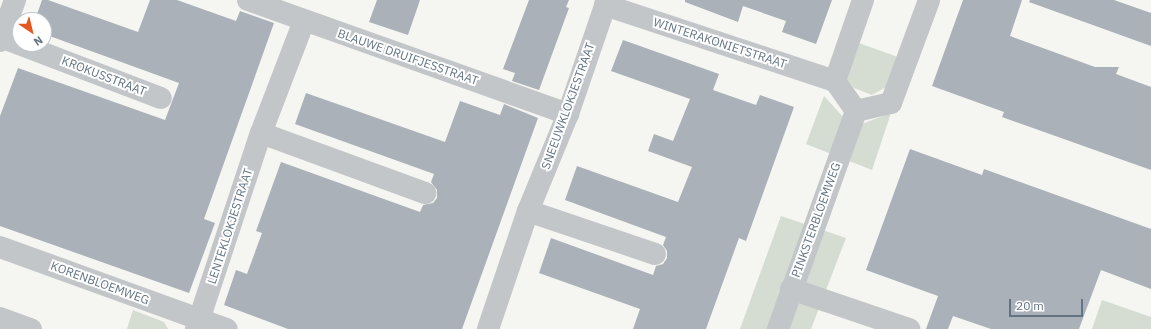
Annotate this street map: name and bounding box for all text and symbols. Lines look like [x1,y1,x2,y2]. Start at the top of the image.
north arrow [12,12,52,52]
street label: WINTERAKONIETSTRAAT [652,15,788,71]
street label: BLAUWE DRUIFJESSTRAAT [336,26,480,88]
text: N [31,33,46,49]
street label: SNEEUWKLOKJESTRAAT [538,41,598,171]
street label: KROKUSSTRAAT [60,53,148,99]
street label: PINKSTERBLOEMWEG [789,161,843,279]
street label: LENTEKLOKJESTRAAT [205,166,255,286]
street label: KORENBLOEMWEG [49,258,151,308]
scale bar [1011,291,1085,317]
text: 20 m [1016,298,1044,313]

